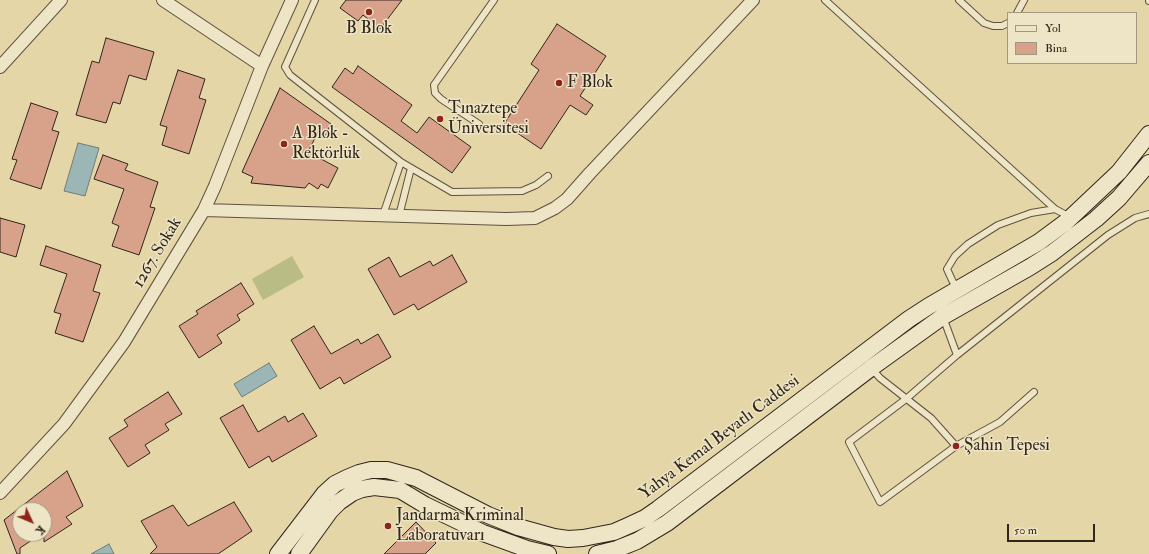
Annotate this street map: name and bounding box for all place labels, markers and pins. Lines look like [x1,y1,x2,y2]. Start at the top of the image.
marker: B Blok [364,7,374,17]
place label: B Blok [346,19,392,39]
place label: F Blok [567,73,613,93]
marker: F Blok [554,78,564,88]
place label: Tınaztepe Üniversitesi [448,99,529,139]
marker: Tınaztepe Üniversitesi [435,114,445,124]
place label: A Blok - Rektörlük [292,124,360,164]
marker: A Blok - Rektörlük [279,139,289,149]
place label: Şahin Tepesi [964,436,1050,456]
marker: Şahin Tepesi [951,441,961,451]
place label: Jandarma Kriminal Laboratuvarı [396,506,524,546]
marker: Jandarma Kriminal Laboratuvarı [383,521,393,531]

